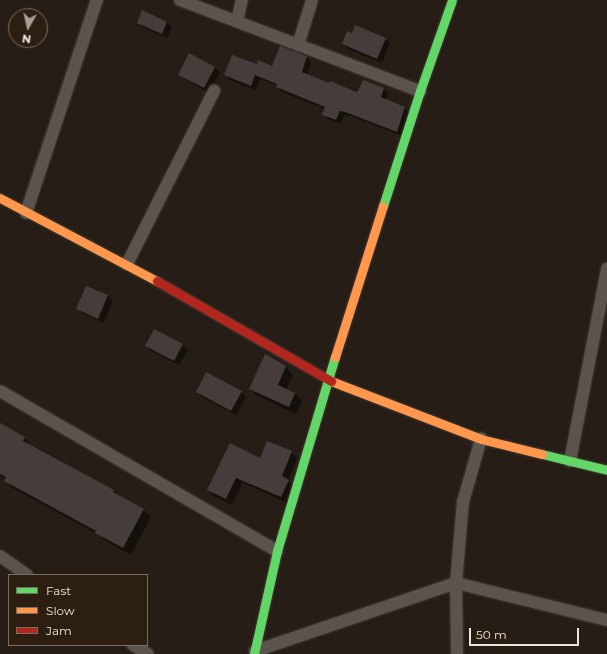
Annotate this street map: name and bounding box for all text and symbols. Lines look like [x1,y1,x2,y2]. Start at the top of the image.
north arrow [8,8,48,48]
text: N [21,31,32,46]
legend [8,574,148,646]
text: Fast [46,583,71,598]
text: Slow [46,603,75,618]
scale bar [471,620,581,646]
text: Jam [46,623,72,638]
text: 50 m [476,627,507,642]

